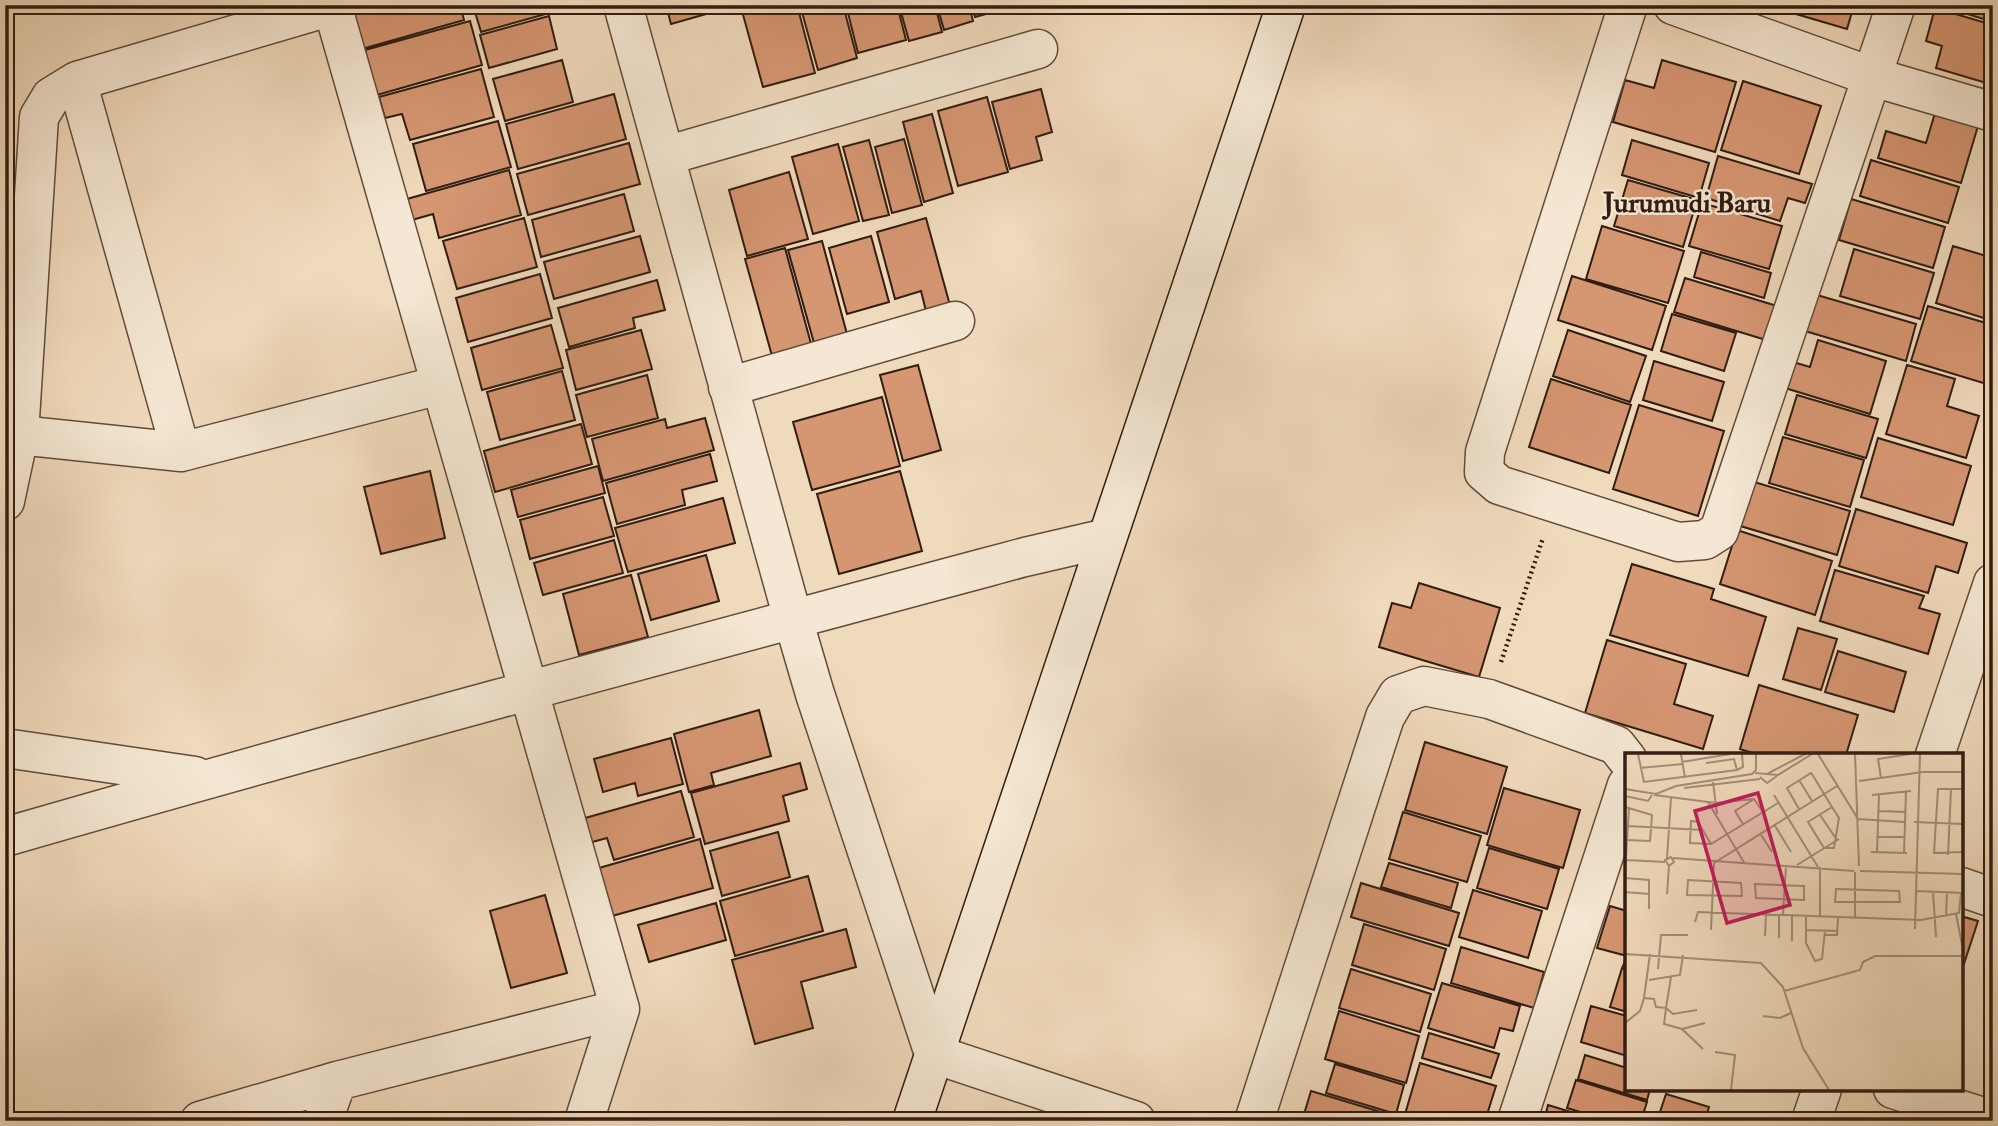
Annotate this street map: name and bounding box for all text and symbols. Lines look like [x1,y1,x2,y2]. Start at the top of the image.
district label: Jurumudi Baru [1601,186,1772,221]
inset map [1625,753,1963,1091]

